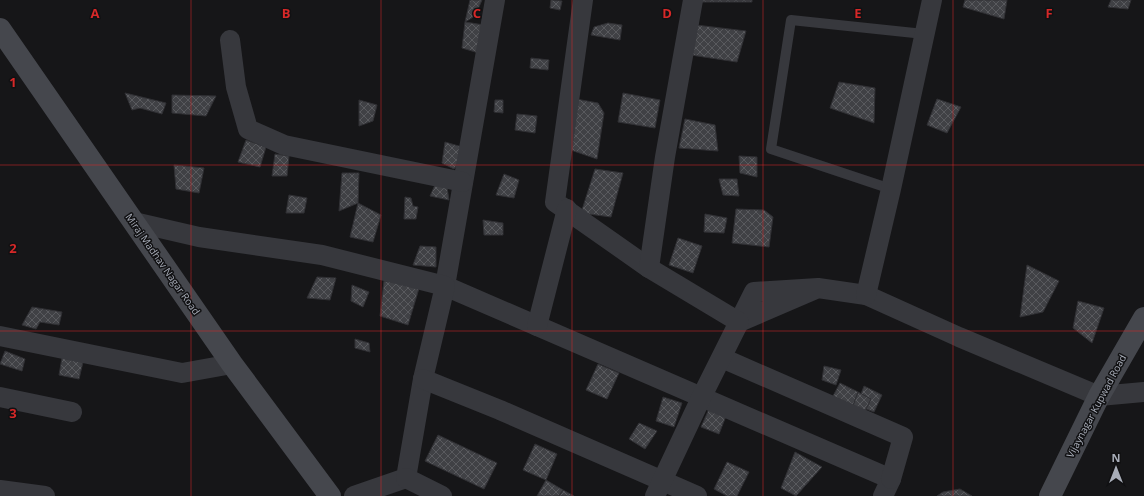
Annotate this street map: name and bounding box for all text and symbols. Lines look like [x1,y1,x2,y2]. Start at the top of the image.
text: A [91,4,100,22]
text: B [282,4,291,22]
text: C [473,4,481,22]
text: D [662,4,672,22]
text: E [854,4,862,22]
text: F [1045,4,1053,22]
text: 1 [9,73,17,91]
street label: Miraj Madhav Nagar Road [123,210,203,318]
text: 2 [9,239,17,257]
street label: Vijaynagar Kupwad Road [1063,352,1129,460]
text: 3 [9,404,17,422]
north arrow [1096,448,1136,488]
text: N [1112,450,1120,465]

